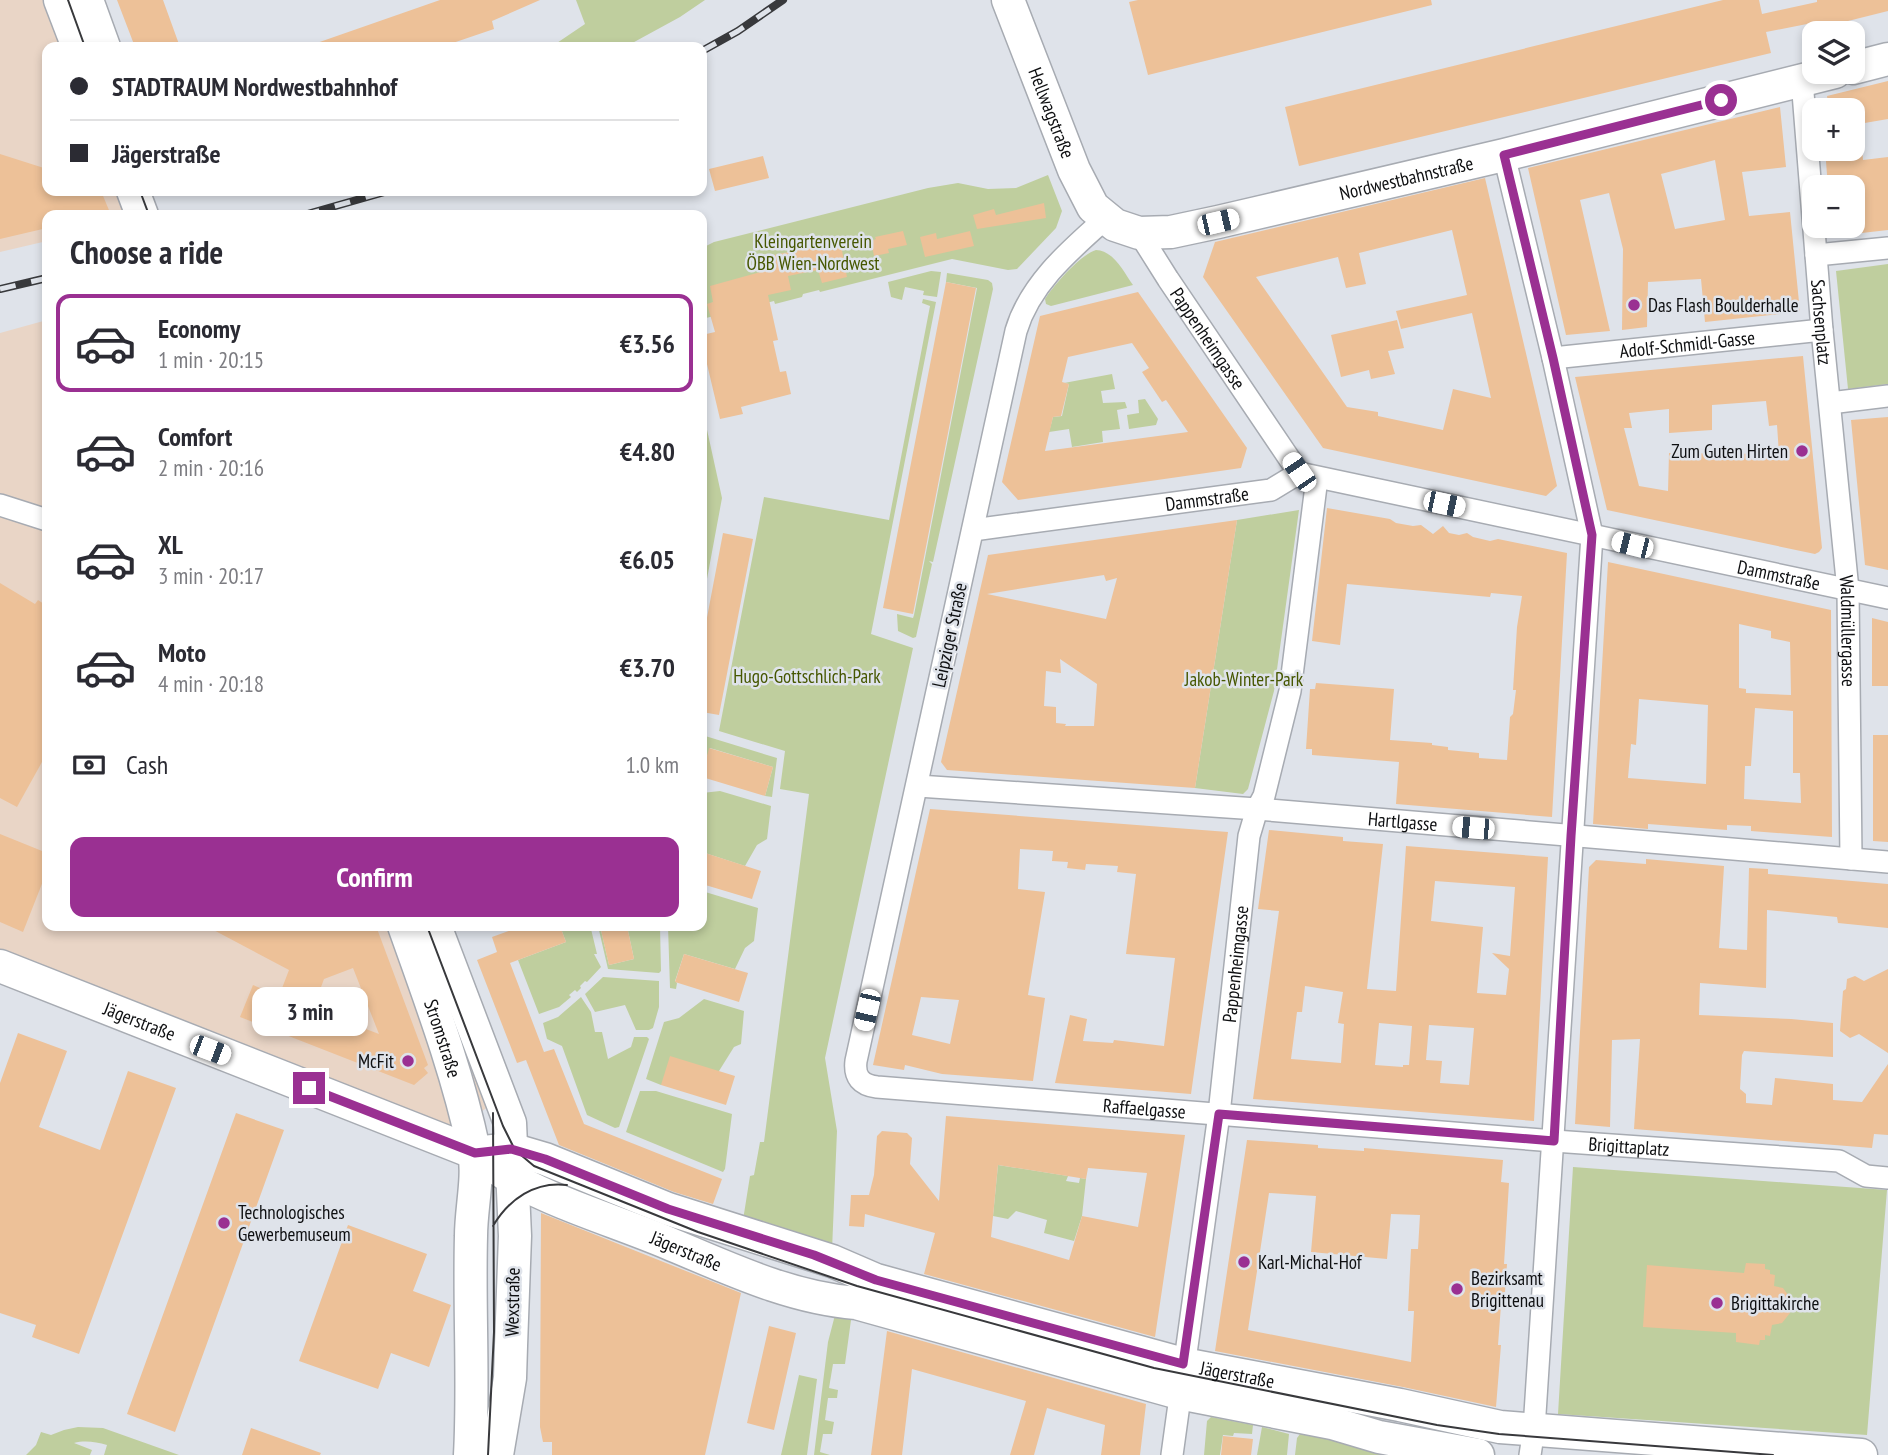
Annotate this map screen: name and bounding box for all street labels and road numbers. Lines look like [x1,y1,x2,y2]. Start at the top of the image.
street label: Hellwagstraße [1023,64,1080,162]
street label: Nordwestbahnstraße [1337,151,1476,205]
street label: Sachsenplatz [1806,278,1837,366]
street label: Pappenheimgasse [1165,283,1251,394]
street label: Adolf-Schmidl-Gasse [1618,325,1756,363]
street label: Dammstraße [1164,481,1250,516]
street label: Dammstraße [1735,554,1823,595]
street label: Waldmüllergasse [1835,574,1861,687]
street label: Leipziger Straße [926,580,972,690]
street label: Hartlgasse [1367,806,1439,836]
street label: Pappenheimgasse [1217,904,1253,1024]
street label: Jägerstraße [99,996,179,1046]
street label: Stromstraße [419,996,467,1081]
street label: Raffaelgasse [1102,1093,1187,1124]
street label: Brigittaplatz [1588,1131,1670,1161]
street label: Jägerstraße [646,1225,725,1276]
street label: Wexstraße [499,1267,525,1337]
street label: Jägerstraße [1197,1355,1277,1393]

